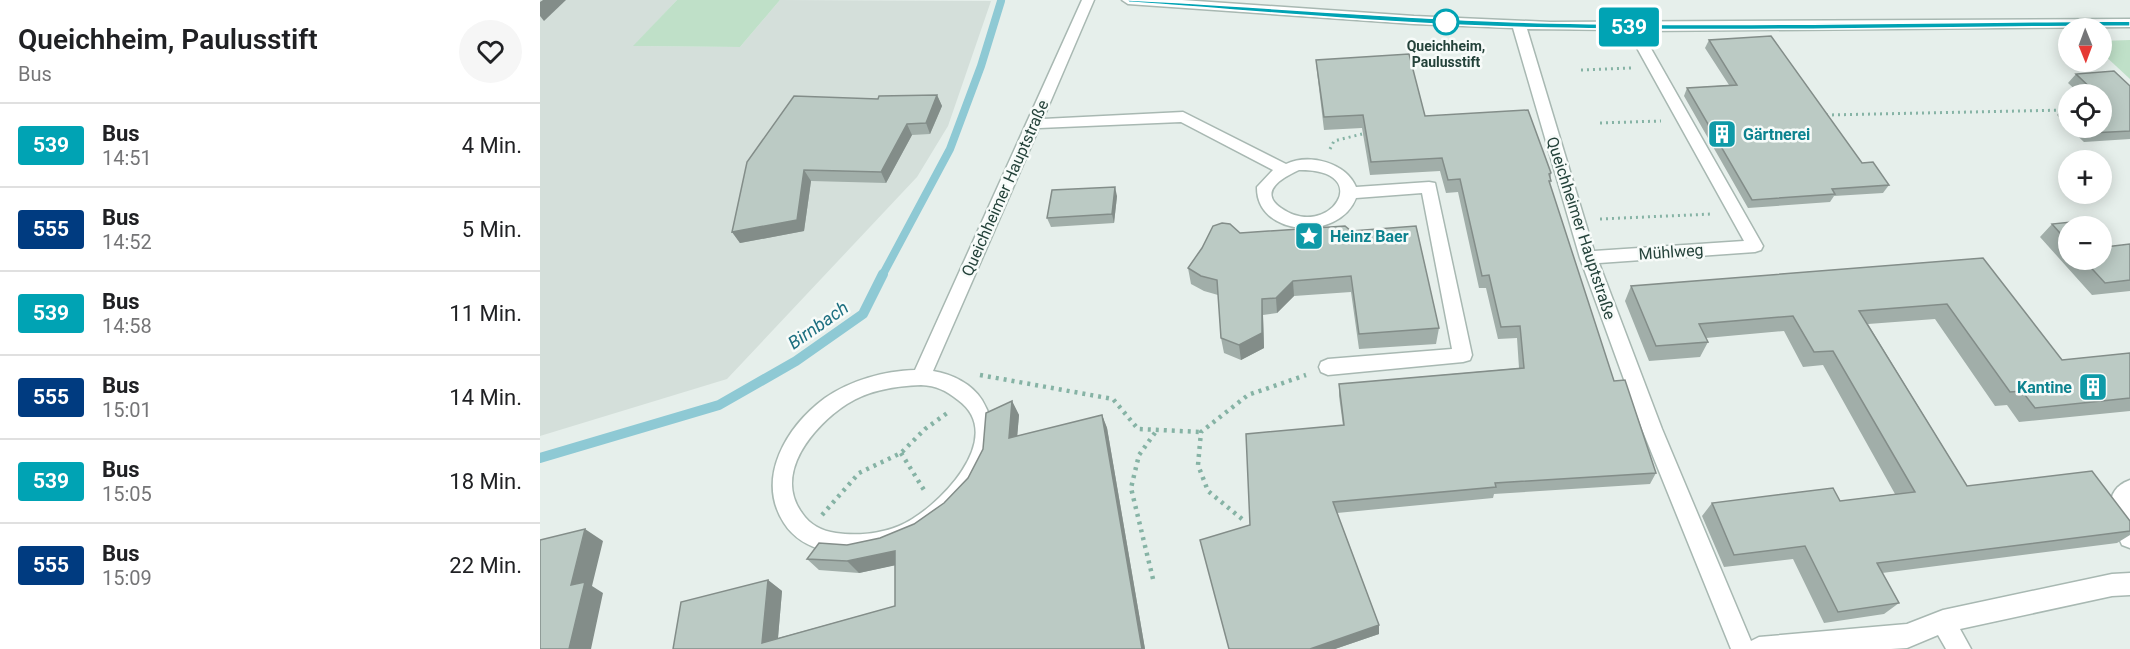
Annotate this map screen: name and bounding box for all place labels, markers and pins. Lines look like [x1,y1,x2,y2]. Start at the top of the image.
marker: Queichheim, Paulusstift [1433,9,1459,35]
place label: Queichheim, Paulusstift [1407,38,1485,70]
building icon: Gärtnerei [1706,118,1738,150]
place label: Gärtnerei [1743,125,1810,144]
place icon: Heinz Baer [1293,220,1325,252]
place label: Heinz Baer [1330,227,1409,246]
building icon: Kantine [2077,371,2109,403]
place label: Kantine [2017,378,2072,397]

